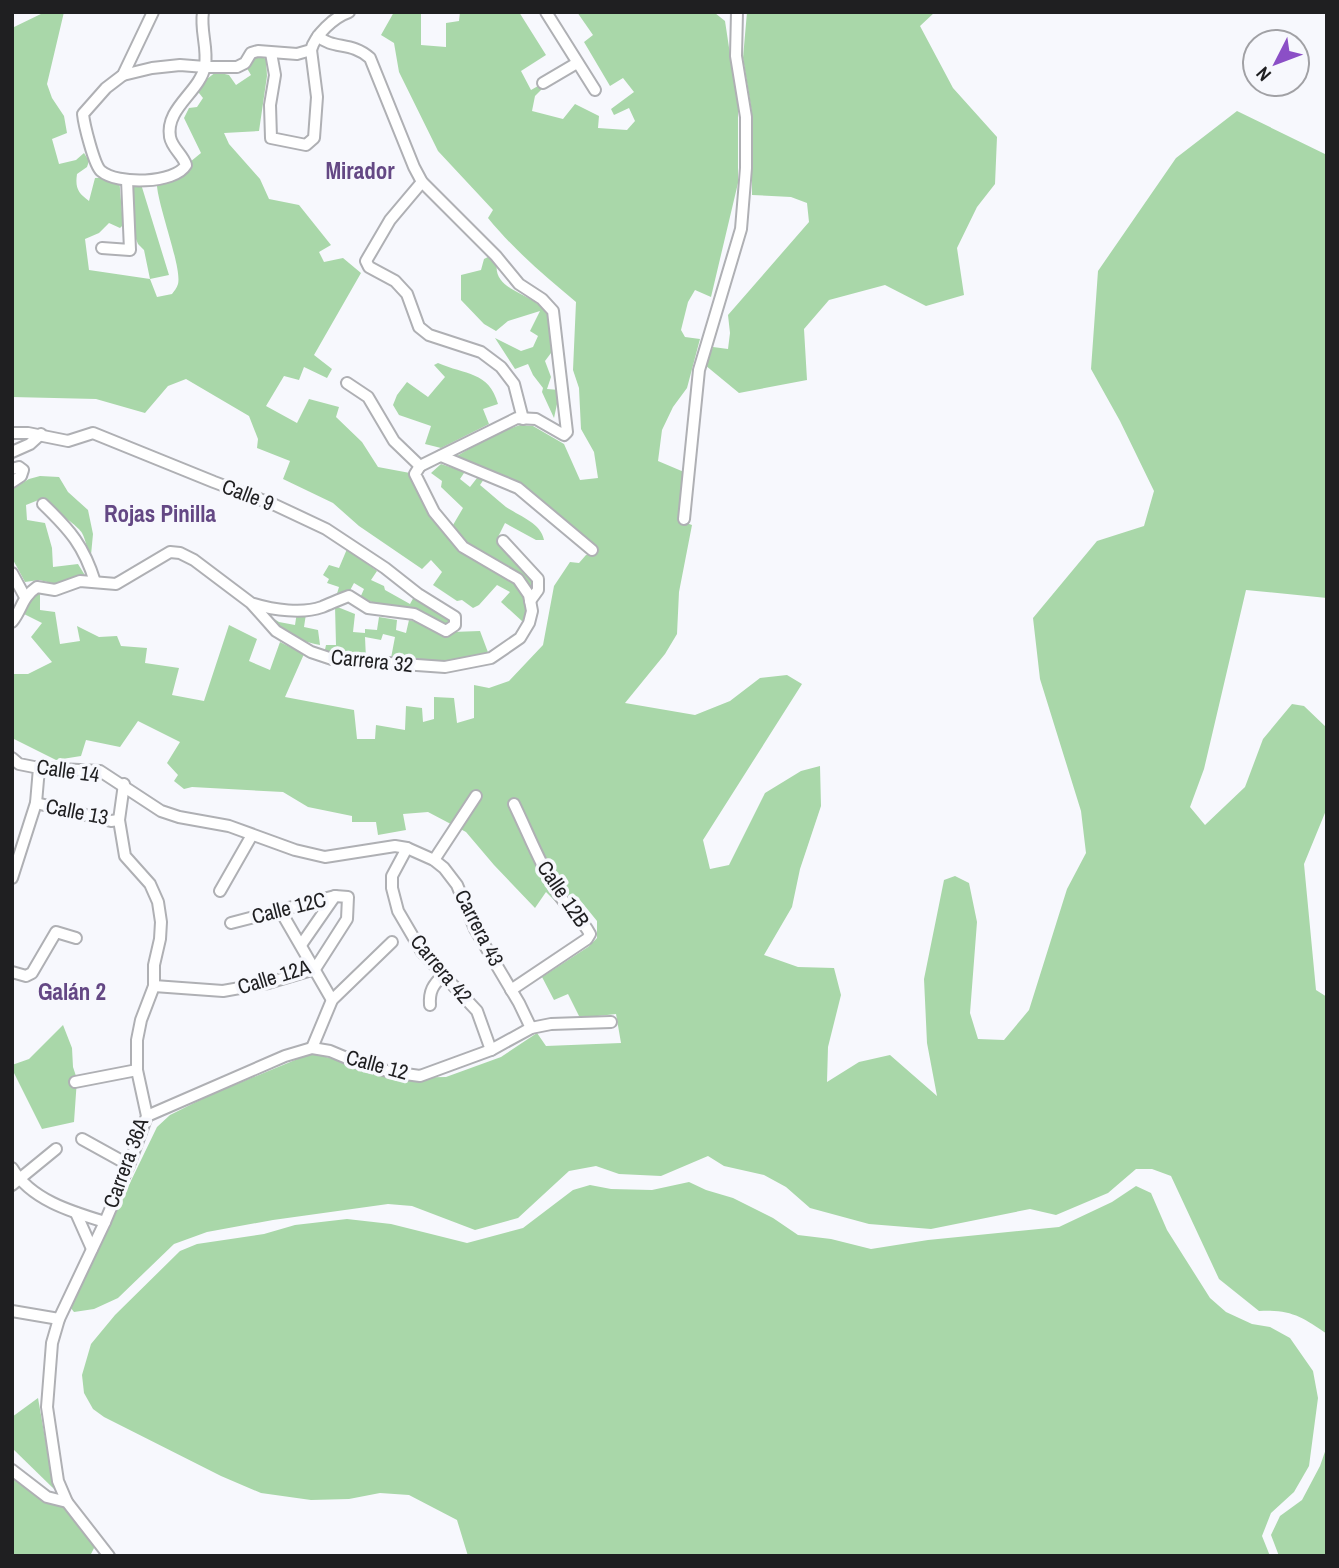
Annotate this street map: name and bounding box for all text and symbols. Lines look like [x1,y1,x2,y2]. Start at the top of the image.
north arrow [1241,28,1311,98]
text: N [1250,61,1277,87]
district label: Mirador [325,155,395,186]
street label: Calle 9 [218,471,278,518]
district label: Rojas Pinilla [104,498,217,529]
street label: Carrera 32 [330,642,414,679]
street label: Calle 14 [35,752,102,789]
street label: Calle 13 [43,791,111,832]
street label: Calle 12B [531,855,596,933]
street label: Calle 12C [249,884,329,931]
street label: Carrera 43 [448,885,511,971]
street label: Carrera 42 [404,928,479,1010]
street label: Calle 12A [234,952,314,1001]
district label: Galán 2 [38,976,106,1007]
street label: Calle 12 [343,1042,411,1087]
street label: Carrera 36A [96,1113,155,1212]

